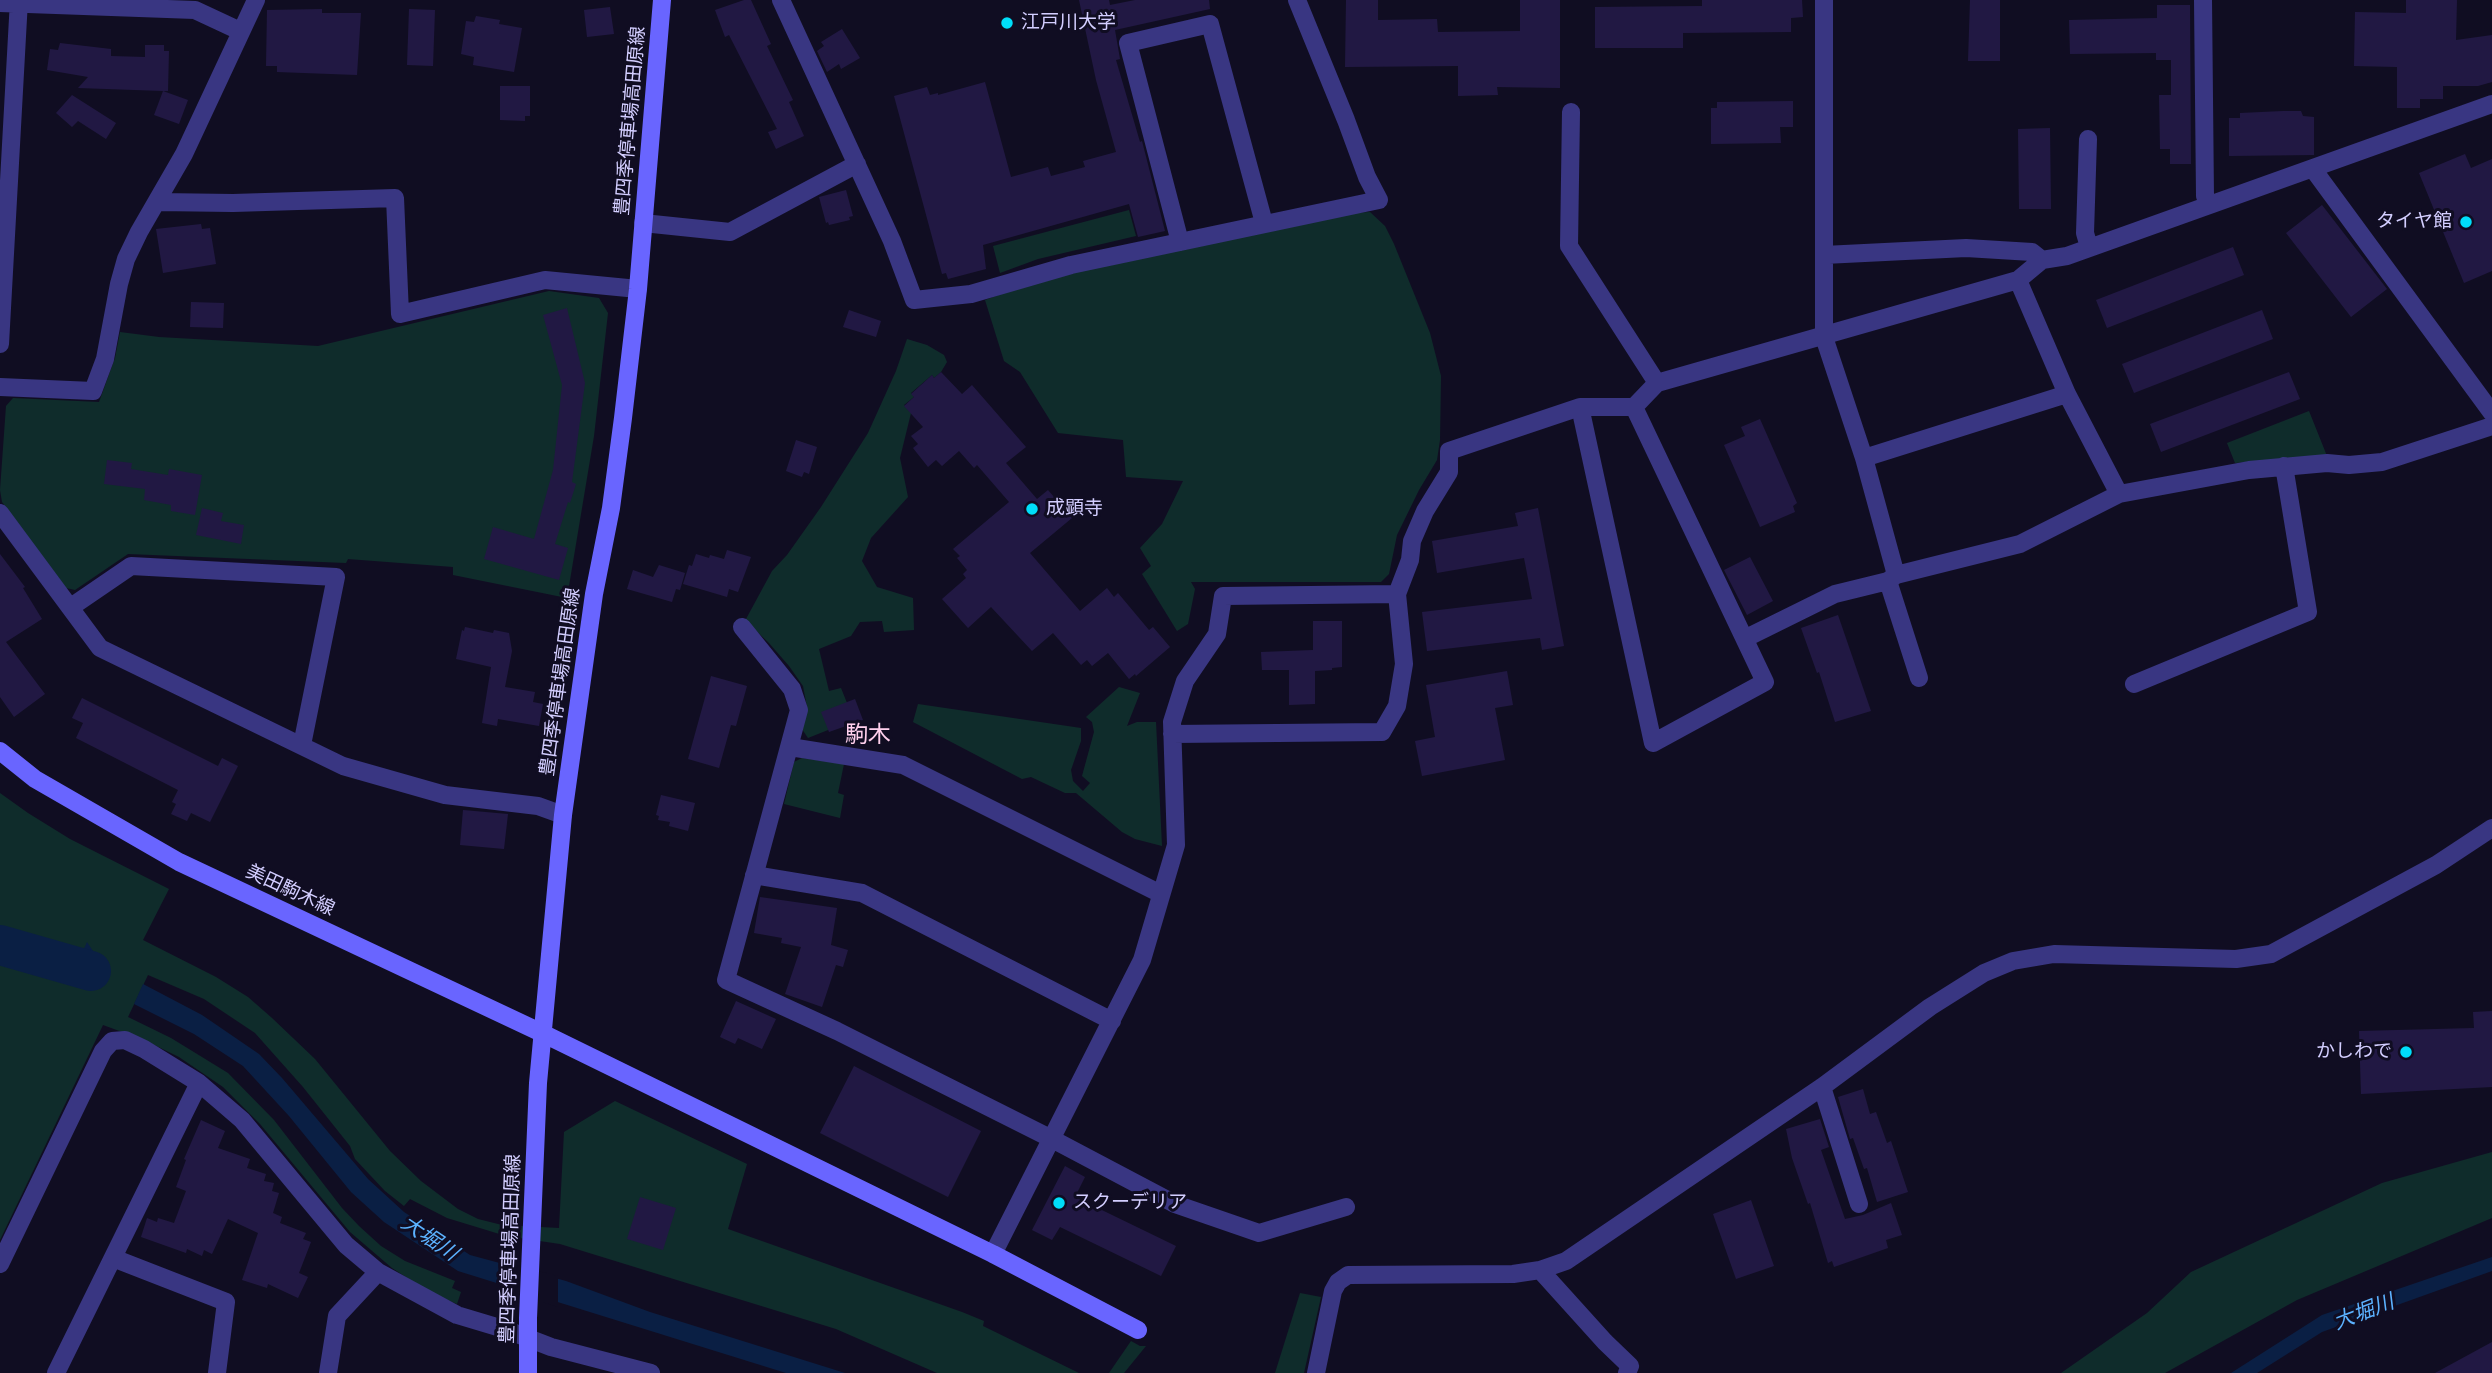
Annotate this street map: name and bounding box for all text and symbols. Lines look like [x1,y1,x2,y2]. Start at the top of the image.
place label: 江戸川大学 [1021,12,1116,34]
marker: 江戸川大学 [999,15,1015,31]
street label: 豊四季停車場高田原線 [611,25,651,217]
place label: タイヤ館 [2376,211,2452,233]
marker: タイヤ館 [2458,214,2474,230]
place label: 成顕寺 [1046,498,1103,520]
marker: 成顕寺 [1024,501,1040,517]
street label: 豊四季停車場高田原線 [536,586,586,778]
district label: 駒木 [845,722,891,750]
street label: 美田駒木線 [242,861,338,921]
place label: かしわで [2316,1041,2392,1063]
marker: かしわで [2398,1044,2414,1060]
street label: 豊四季停車場高田原線 [496,1154,526,1344]
place label: スクーデリア [1073,1192,1187,1214]
marker: スクーデリア [1051,1195,1067,1211]
water label: 大堀川 [396,1211,462,1267]
water label: 大堀川 [2330,1290,2398,1336]

